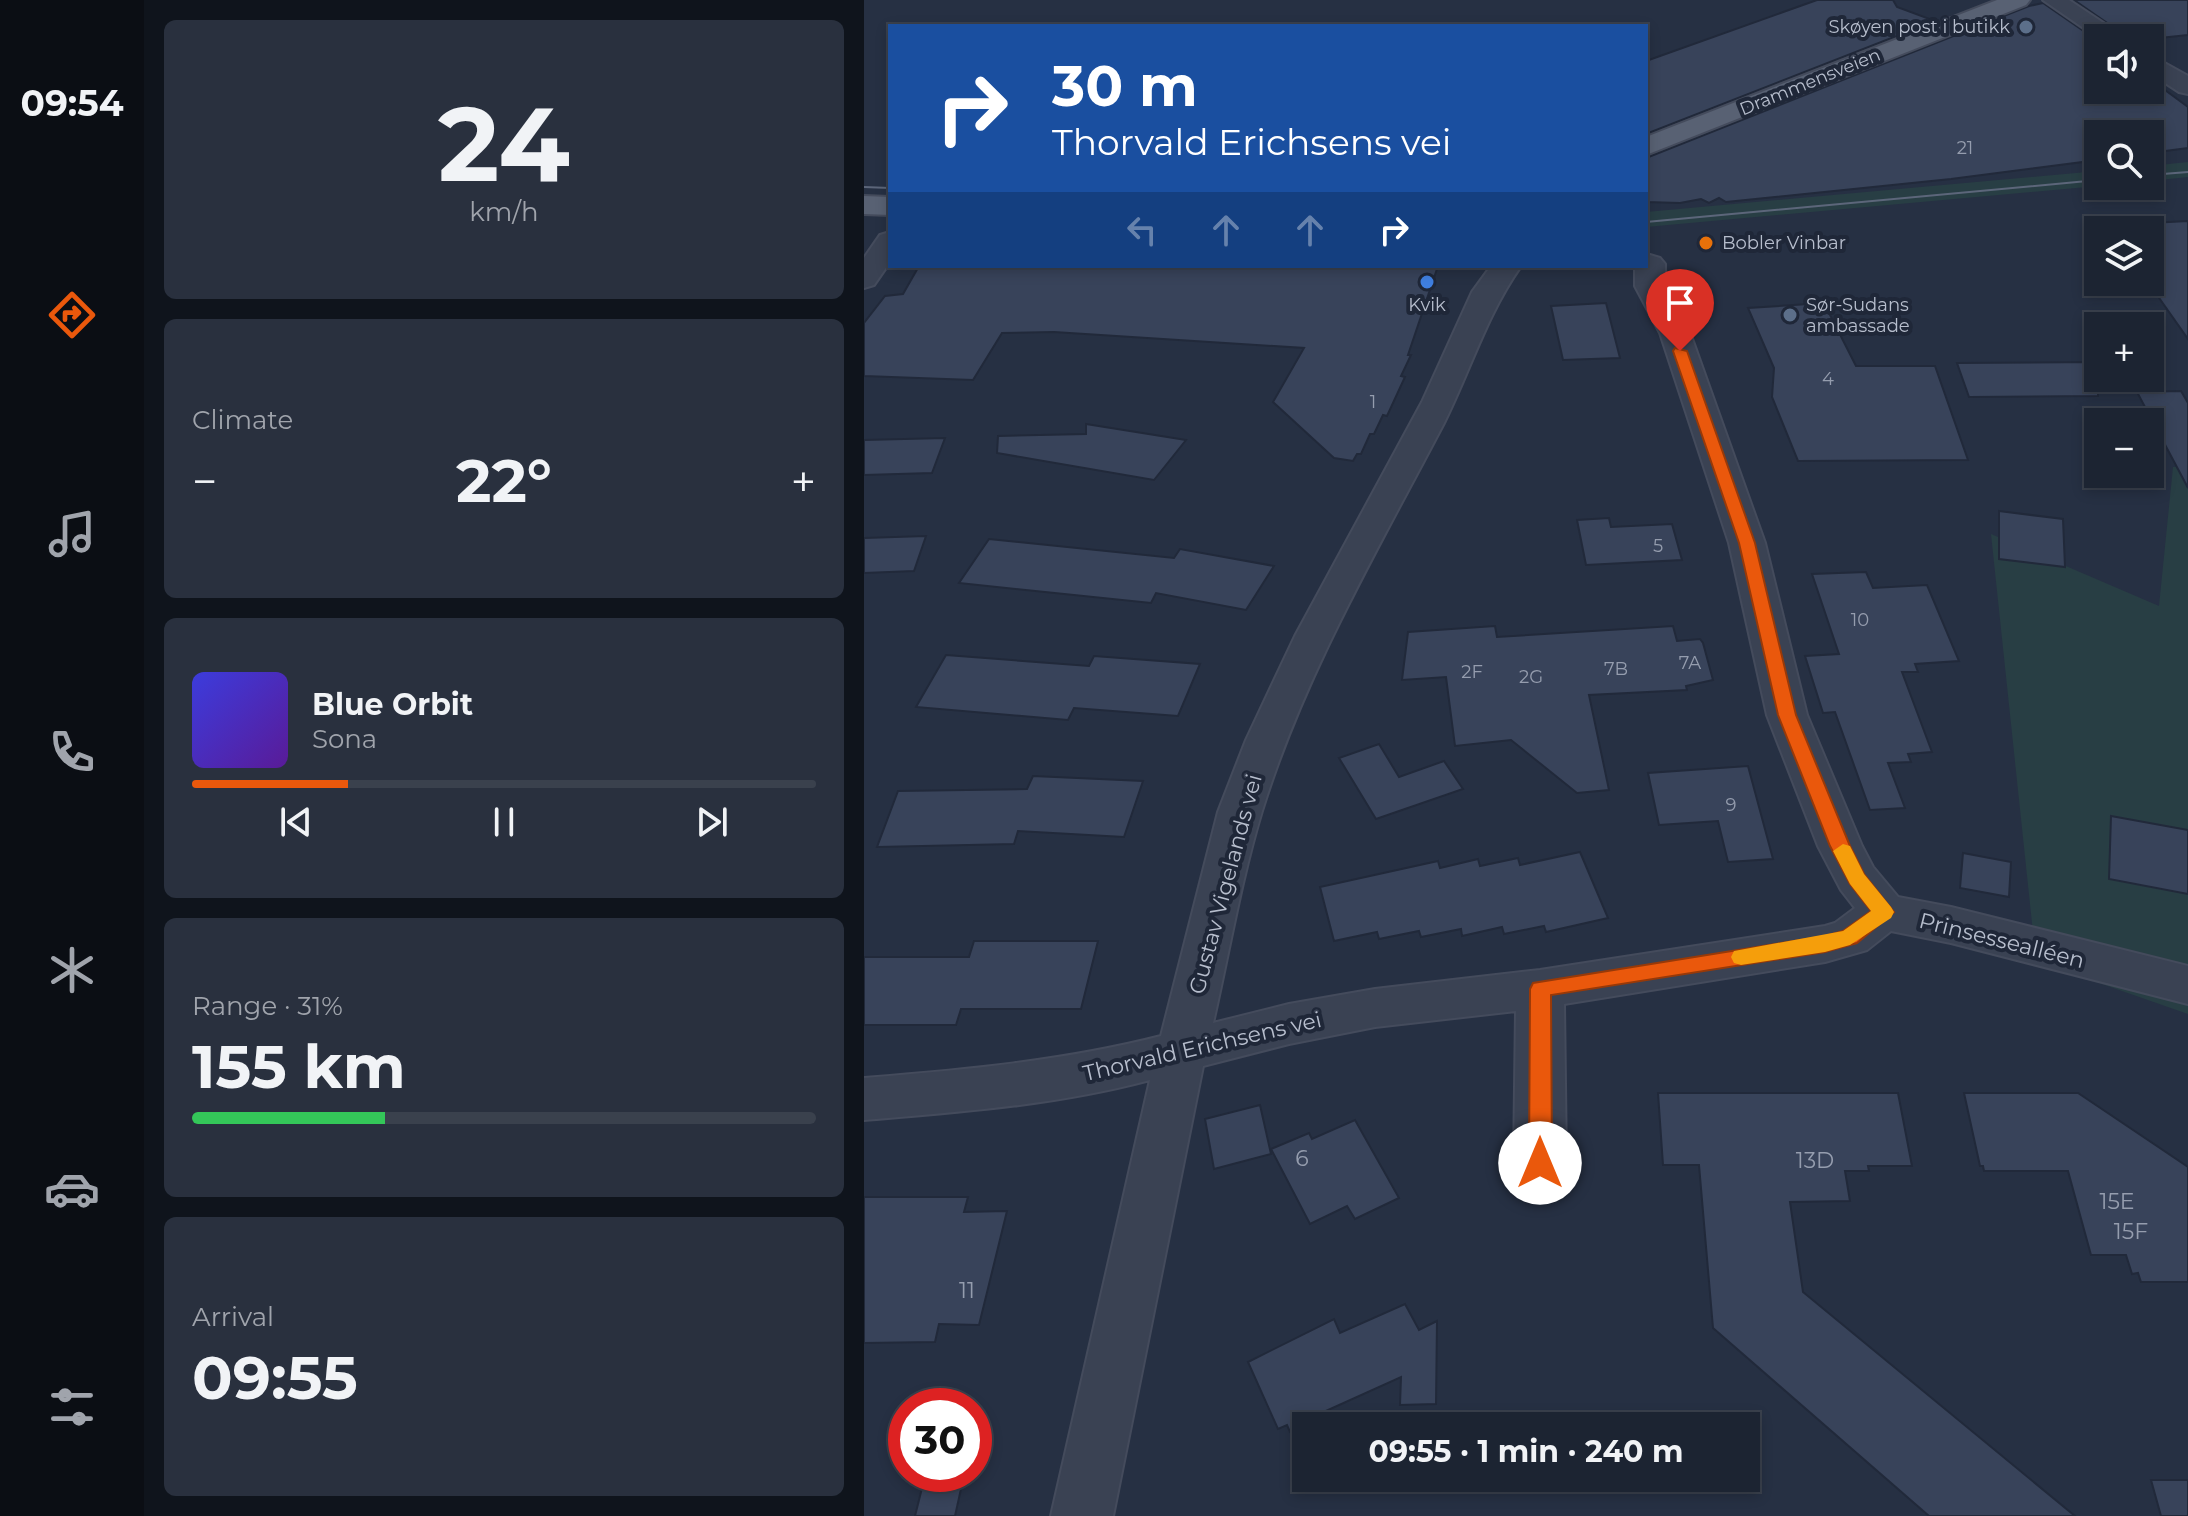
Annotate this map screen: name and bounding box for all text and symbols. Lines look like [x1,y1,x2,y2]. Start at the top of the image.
place label: Skøyen post i butikk [1828,16,2010,38]
marker: Skøyen post i butikk [2017,18,2035,36]
map controls [2084,24,2164,488]
button: sound [2084,24,2164,104]
street label: Drammensveien [1736,44,1884,120]
text: 30 m [1052,52,1198,120]
icon: right [920,56,1024,160]
text: 24 [438,80,570,207]
text: 09:54 [20,81,124,125]
text: Thorvald Erichsens vei [1052,120,1451,164]
button: search [2084,120,2164,200]
house number: 21 [1957,137,1973,159]
text: km/h [469,196,539,228]
icon: left [1120,208,1164,252]
icon: ahead [1204,208,1248,252]
icon: ahead [1288,208,1332,252]
icon: right [1372,208,1416,252]
button: layers [2084,216,2164,296]
place label: Bobler Vinbar [1722,232,1846,254]
marker: Bobler Vinbar [1697,234,1715,252]
pin [1646,269,1714,351]
marker: Kvik [1418,273,1436,291]
icon: arrive [1658,281,1702,325]
icon: directions [44,287,100,343]
place label: Kvik [1408,294,1446,316]
place label: Sør-Sudans ambassade [1806,294,1910,337]
marker: Sør-Sudans ambassade [1781,306,1799,324]
button: + [2084,312,2164,392]
house number: 4 [1822,368,1834,390]
house number: 1 [1370,391,1376,413]
text: Climate [192,404,293,436]
button: − [2084,408,2164,488]
text: 22° [456,444,552,517]
text: − [192,454,217,508]
text: + [791,454,816,508]
icon: music [44,506,100,562]
house number: 5 [1653,535,1663,557]
house number: 10 [1851,609,1869,631]
house number: 7A [1679,652,1701,674]
house number: 7B [1604,658,1628,680]
house number: 2F [1461,661,1483,683]
house number: 2G [1519,666,1543,688]
text: Blue Orbit [312,686,473,723]
text: Sona [312,723,377,755]
icon: phone [44,724,100,780]
street label: Gustav Vigelands vei [1183,771,1268,997]
house number: 9 [1726,794,1737,816]
icon: previous [274,800,318,844]
icon: pause [482,800,526,844]
icon: next [690,800,734,844]
street label: Prinsessealléen [1916,907,2087,974]
icon: climate [44,942,100,998]
text: Range · 31% [192,990,343,1022]
street label: Thorvald Erichsens vei [1080,1006,1324,1087]
text: 155 km [192,1030,406,1103]
position arrow [1498,1121,1582,1205]
house number: 6 [1295,1145,1309,1172]
house number: 13D [1796,1147,1834,1174]
icon: car [44,1161,100,1217]
house number: 15E [2099,1188,2135,1215]
house number: 15F [2114,1218,2148,1245]
house number: 11 [959,1277,975,1304]
text: Arrival [192,1301,274,1333]
text: 09:55 [192,1341,358,1414]
icon: filters [44,1379,100,1435]
speed limit sign: 30 [888,1388,992,1492]
text: 09:55 · 1 min · 240 m [1369,1433,1683,1470]

